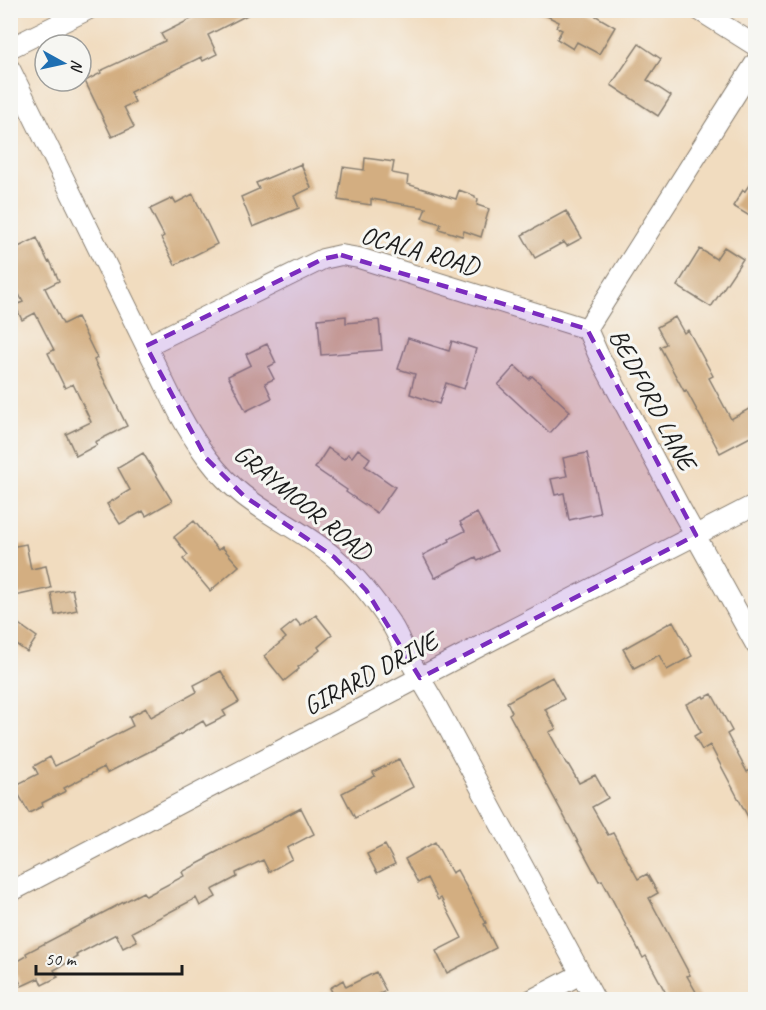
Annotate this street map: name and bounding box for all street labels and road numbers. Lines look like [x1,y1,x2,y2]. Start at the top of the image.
street label: OCALA ROAD [357,218,484,284]
street label: BEDFORD LANE [602,323,705,478]
street label: GRAYMOOR ROAD [227,437,380,569]
street label: GIRARD DRIVE [298,623,446,722]

